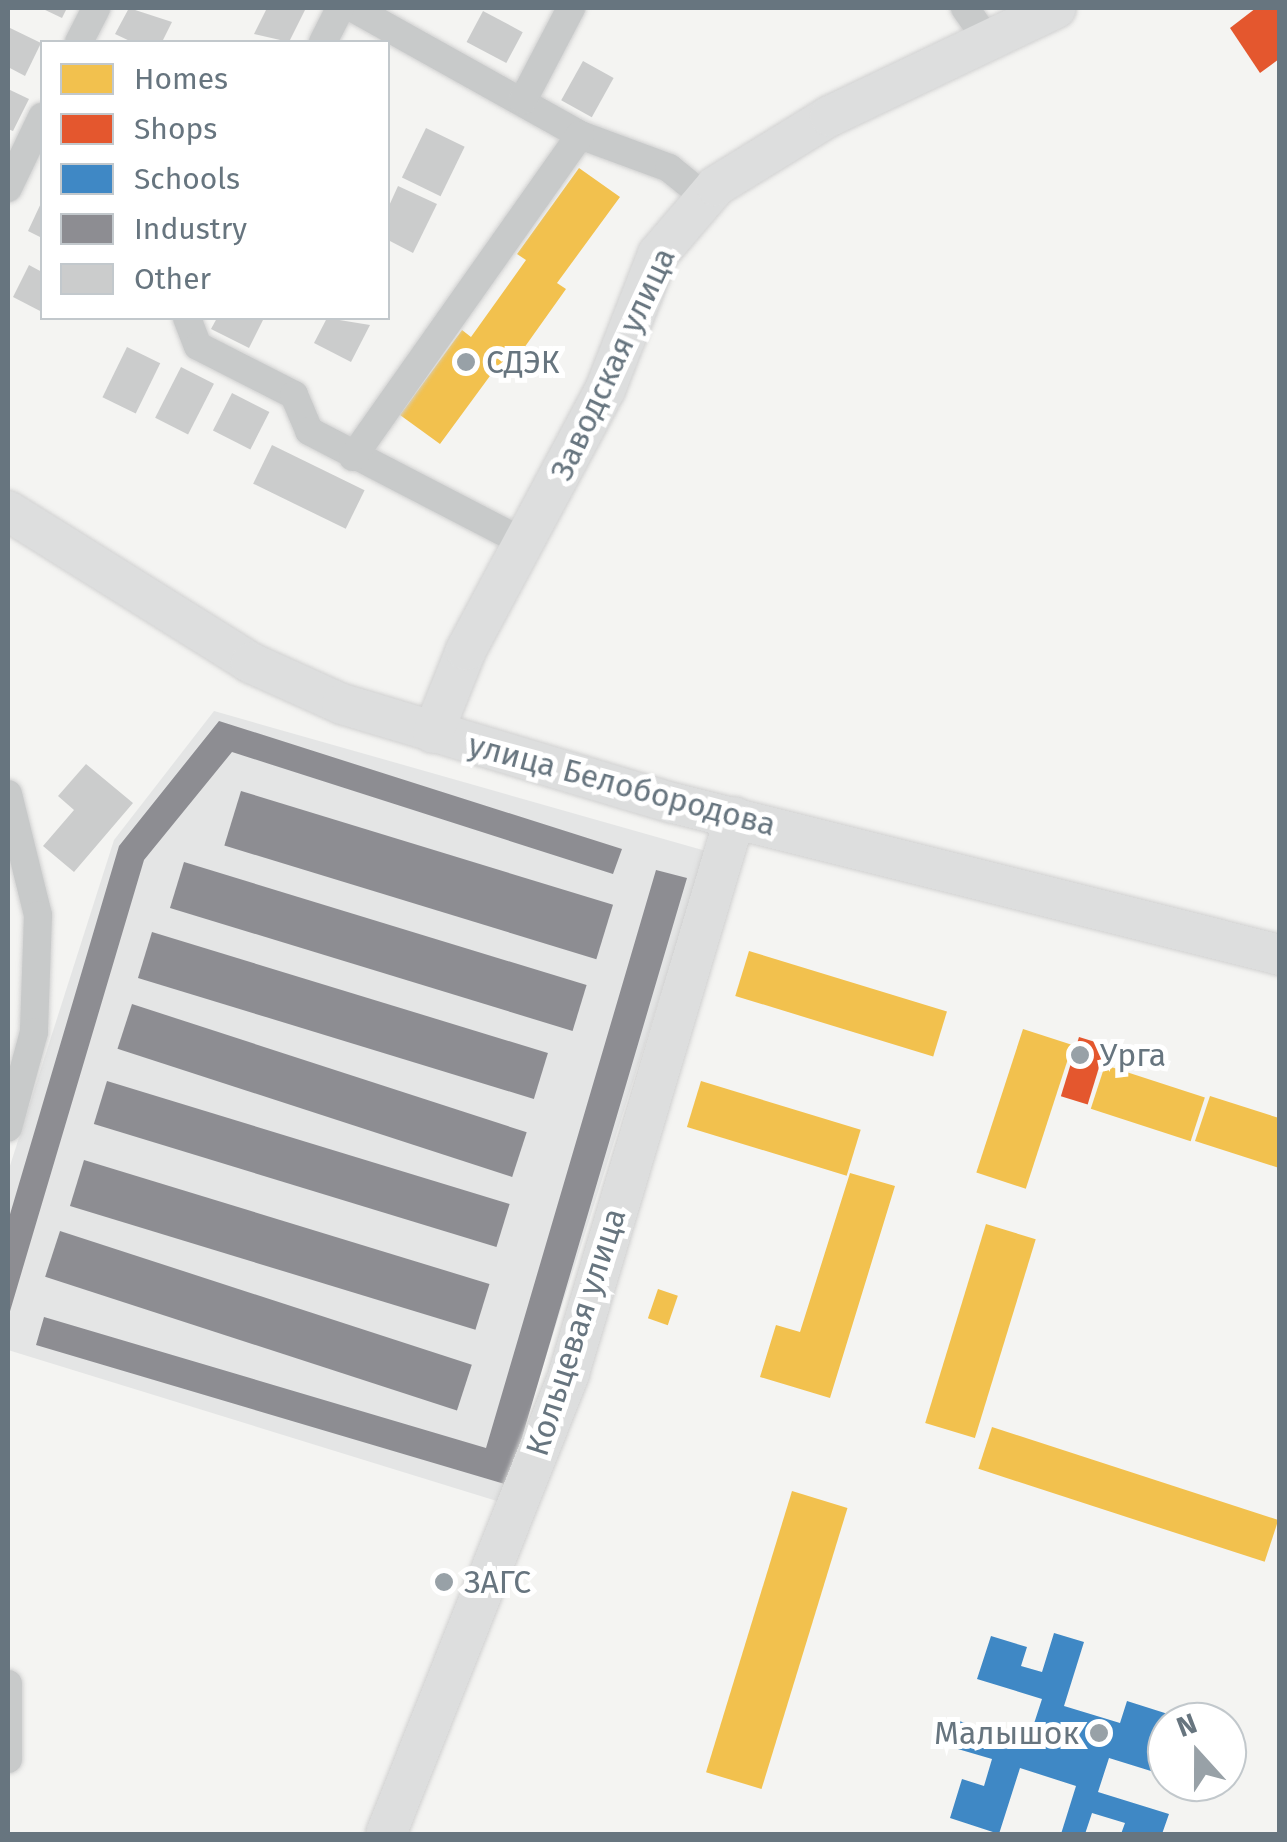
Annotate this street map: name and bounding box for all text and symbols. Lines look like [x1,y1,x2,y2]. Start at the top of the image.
legend [40,40,390,320]
text: Homes [134,61,228,97]
text: Shops [134,111,217,147]
text: Schools [134,161,240,197]
text: Industry [134,211,247,247]
street label: Заводская улица [542,242,684,486]
text: Other [134,261,211,297]
place label: СДЭК [486,343,560,381]
marker: СДЭК [455,351,477,373]
street label: улица Белобородова [464,725,780,845]
place label: Урга [1100,1036,1166,1074]
marker: Урга [1069,1044,1091,1066]
street label: Кольцевая улица [518,1203,634,1461]
place label: ЗАГС [464,1563,531,1601]
marker: ЗАГС [433,1571,455,1593]
north arrow [1147,1702,1247,1802]
text: N [1172,1707,1201,1744]
place label: Малышок [934,1714,1079,1752]
marker: Малышок [1088,1722,1110,1744]

